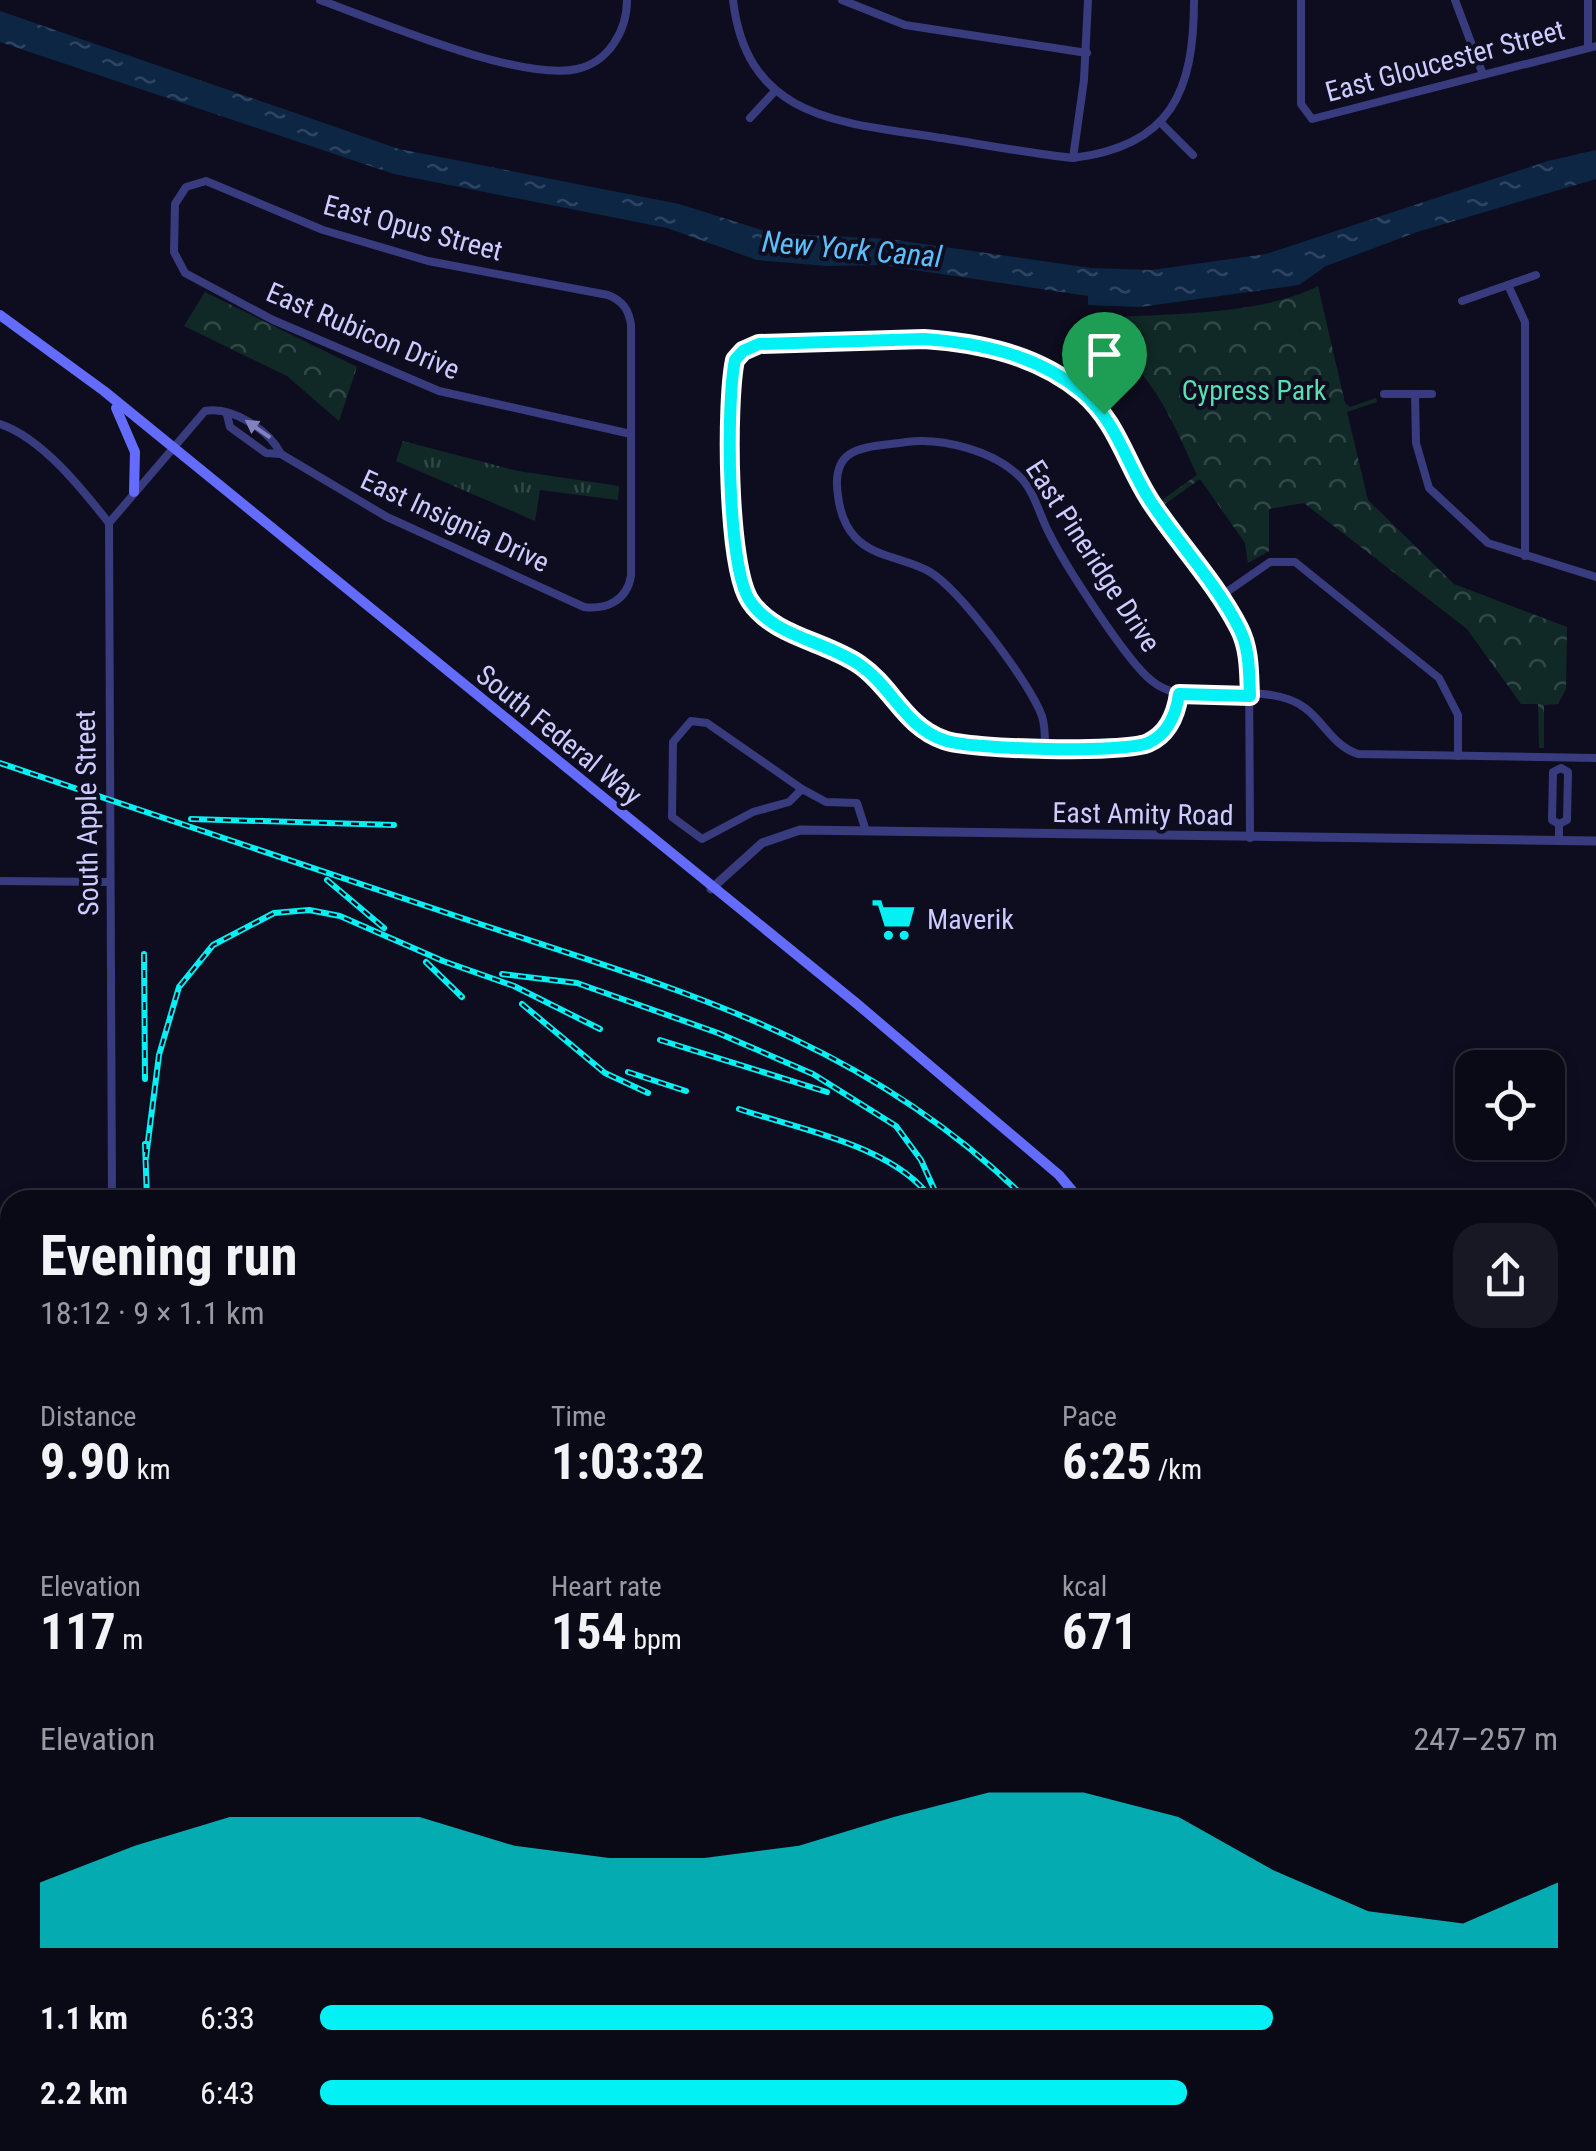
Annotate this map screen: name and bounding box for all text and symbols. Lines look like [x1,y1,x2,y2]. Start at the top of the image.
street label: East Gloucester Street [1322,13,1568,109]
street label: East Opus Street [320,188,506,268]
water label: New York Canal [761,224,944,274]
street label: East Rubicon Drive [262,276,464,386]
pin [1062,312,1147,415]
icon: arrive [1077,327,1132,382]
park label: Cypress Park [1182,374,1327,407]
one-way arrow [245,420,271,439]
street label: East Pineridge Drive [1019,454,1167,658]
street label: East Insignia Drive [356,463,554,579]
street label: South Federal Way [469,658,649,812]
street label: South Apple Street [69,710,105,916]
street label: East Amity Road [1052,796,1234,832]
supermarket icon: Maverik [870,895,918,943]
place label: Maverik [927,903,1014,936]
map controls [1455,1050,1565,1160]
button: locate [1455,1050,1565,1160]
button: share [1453,1223,1558,1328]
text: Evening run [40,1224,298,1288]
text: 18:12 · 9 × 1.1 km [40,1294,265,1332]
text: Distance [40,1400,137,1433]
text: Time [551,1400,606,1433]
text: Pace [1062,1400,1117,1433]
text: 9.90 [40,1433,130,1491]
text: 1:03:32 [551,1433,705,1491]
text: 6:25 [1062,1433,1151,1491]
text: km [130,1453,170,1486]
text: /km [1151,1453,1202,1486]
text: Elevation [40,1570,141,1603]
text: Heart rate [551,1570,662,1603]
text: kcal [1062,1570,1107,1603]
text: 117 [40,1603,116,1661]
text: 154 [551,1603,627,1661]
text: 671 [1062,1603,1138,1661]
text: m [116,1623,143,1656]
text: bpm [627,1623,682,1656]
text: Elevation [40,1720,155,1758]
text: 247–257 m [1413,1720,1558,1758]
text: 1.1 km [40,1999,128,2037]
text: 6:33 [200,1999,255,2037]
text: 2.2 km [40,2074,128,2112]
text: 6:43 [200,2074,255,2112]

